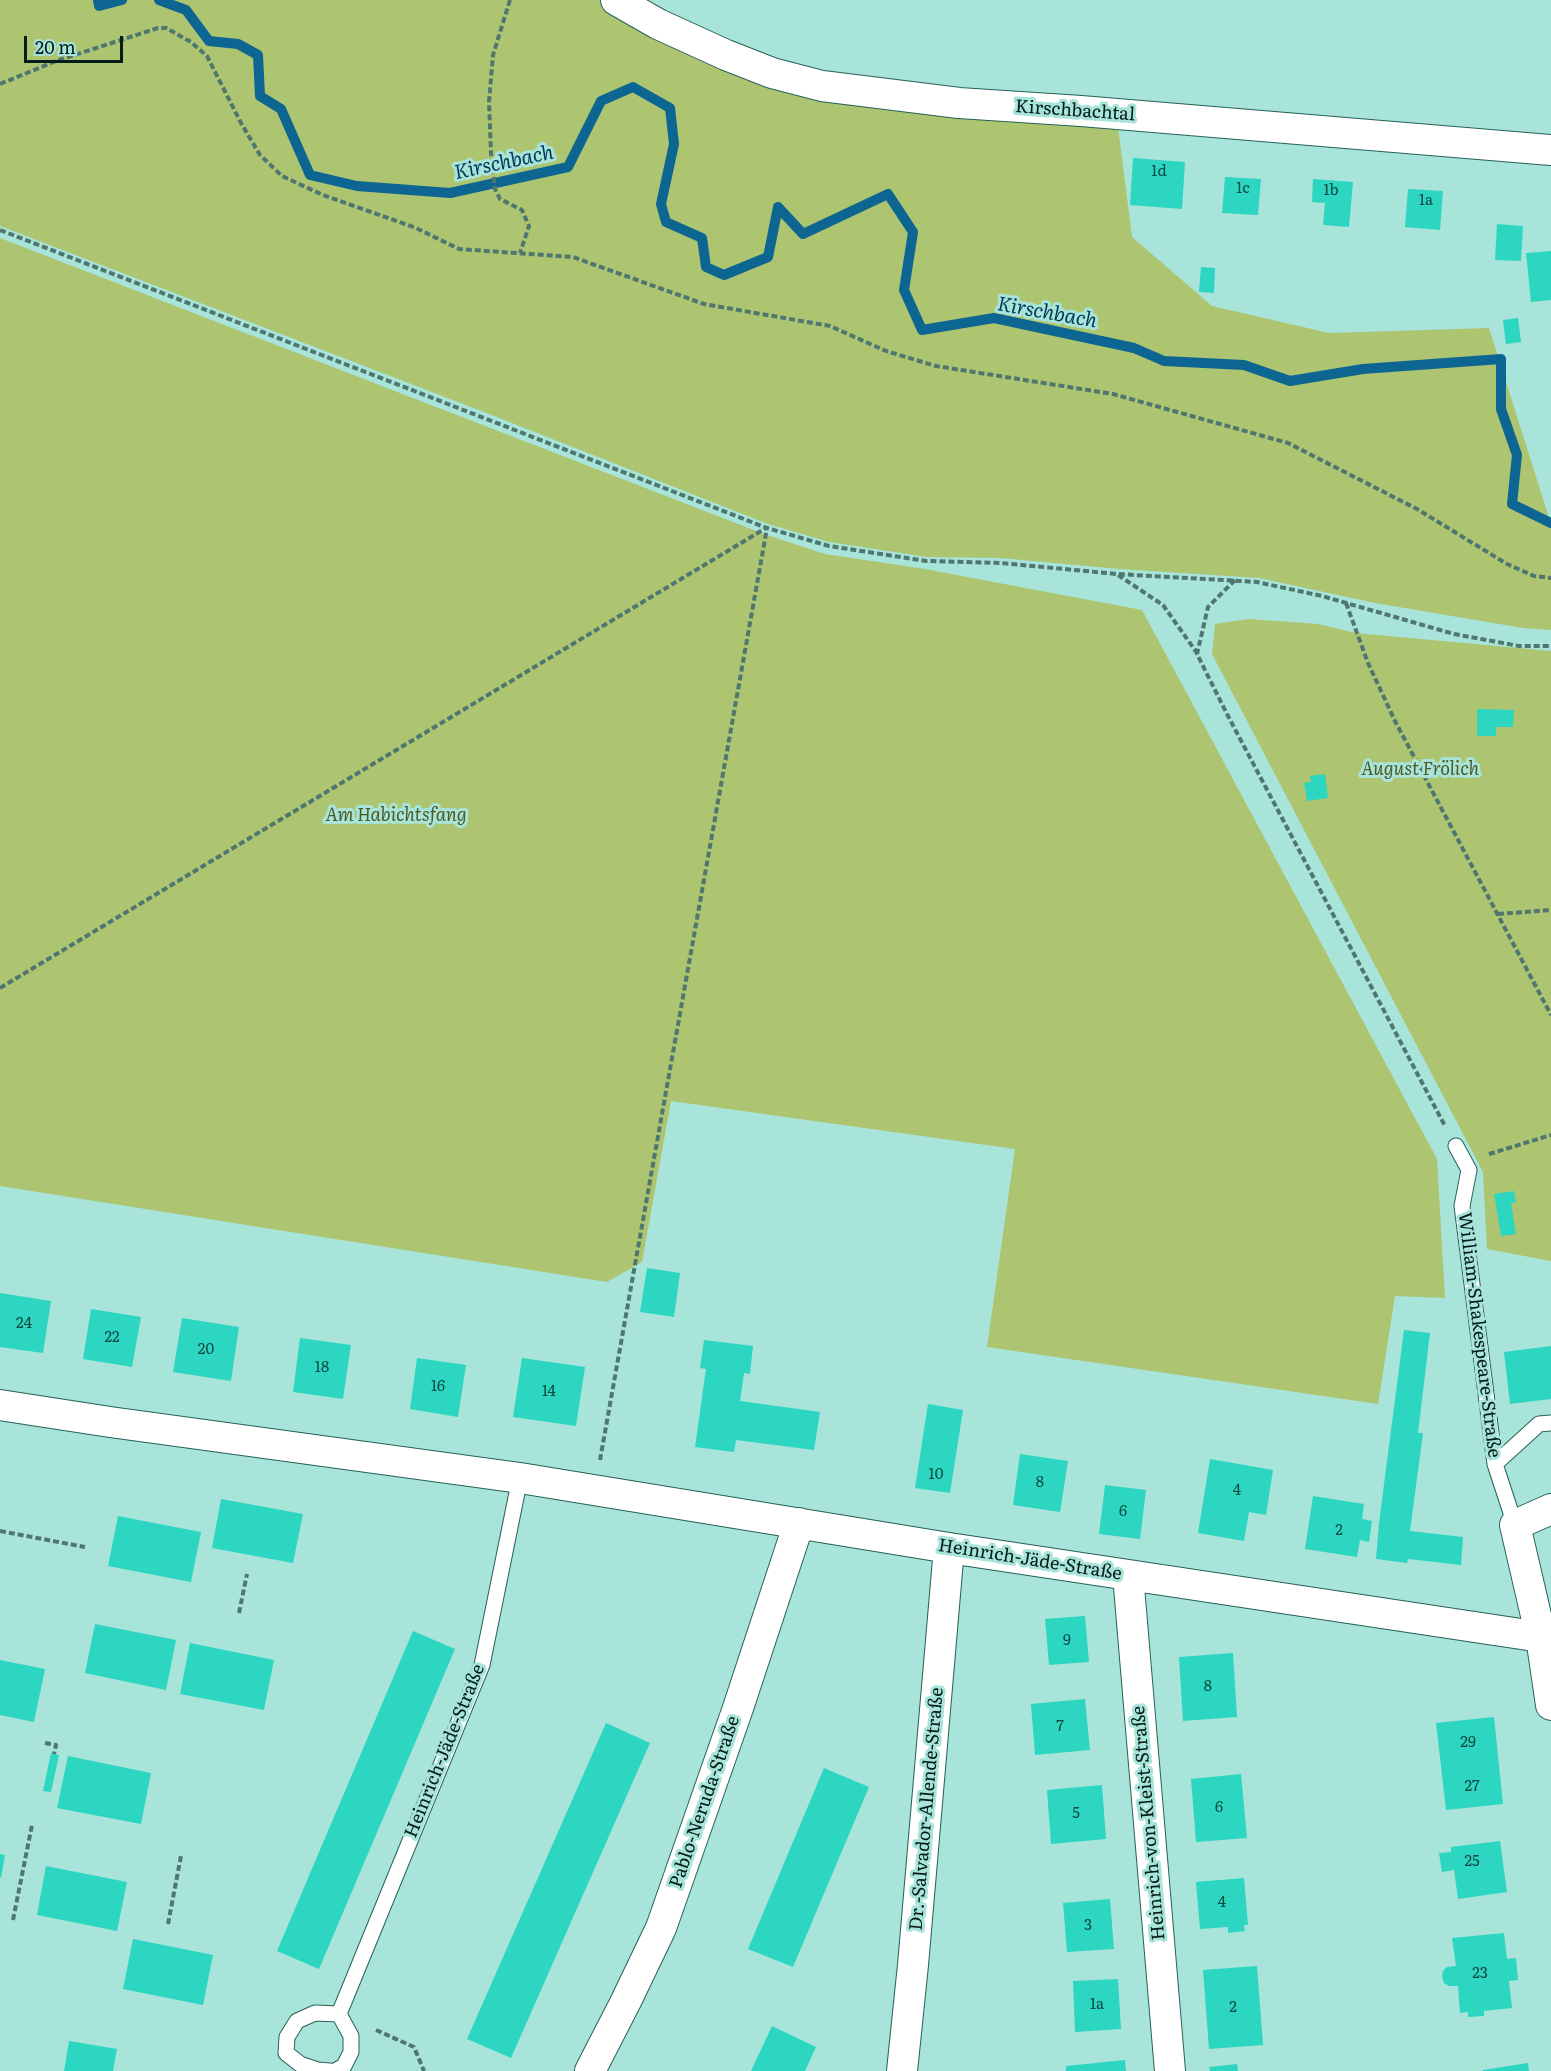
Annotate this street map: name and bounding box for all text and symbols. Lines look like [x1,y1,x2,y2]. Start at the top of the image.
scale bar [27,24,126,62]
text: 20 m [35,33,76,60]
street label: Kirschbachtal [1014,96,1136,126]
water label: Kirschbach [452,141,556,185]
house number: 1d [1151,163,1167,181]
house number: 1c [1236,180,1250,198]
house number: 1b [1323,182,1339,200]
house number: 1a [1419,192,1433,210]
water label: Kirschbach [995,292,1099,334]
park label: August Frölich [1361,759,1479,781]
park label: Am Habichtsfang [325,805,467,827]
street label: William-Shakespeare-Straße [1453,1211,1505,1459]
house number: 24 [16,1315,32,1333]
house number: 22 [104,1329,120,1347]
house number: 20 [198,1341,214,1359]
house number: 18 [315,1359,329,1377]
house number: 16 [431,1378,445,1396]
house number: 14 [542,1383,556,1401]
house number: 10 [929,1466,943,1484]
house number: 8 [1036,1474,1044,1492]
house number: 4 [1233,1482,1241,1500]
house number: 6 [1119,1503,1127,1521]
house number: 2 [1335,1522,1343,1540]
street label: Heinrich-Jäde-Straße [937,1535,1123,1585]
house number: 9 [1063,1632,1071,1650]
street label: Heinrich-Jäde-Straße [400,1661,490,1841]
house number: 8 [1204,1678,1212,1696]
street label: Dr.-Salvador-Allende-Straße [906,1687,948,1931]
street label: Heinrich-von-Kleist-Straße [1128,1705,1170,1941]
street label: Pablo-Neruda-Straße [665,1713,745,1891]
house number: 7 [1056,1718,1064,1736]
house number: 29 [1460,1734,1476,1752]
house number: 27 [1464,1778,1480,1796]
house number: 6 [1215,1799,1223,1817]
house number: 5 [1072,1805,1080,1823]
house number: 25 [1464,1853,1480,1871]
house number: 4 [1218,1894,1226,1912]
house number: 3 [1084,1917,1092,1935]
house number: 23 [1472,1965,1488,1983]
house number: 1a [1090,1996,1104,2014]
house number: 2 [1229,1999,1237,2017]

